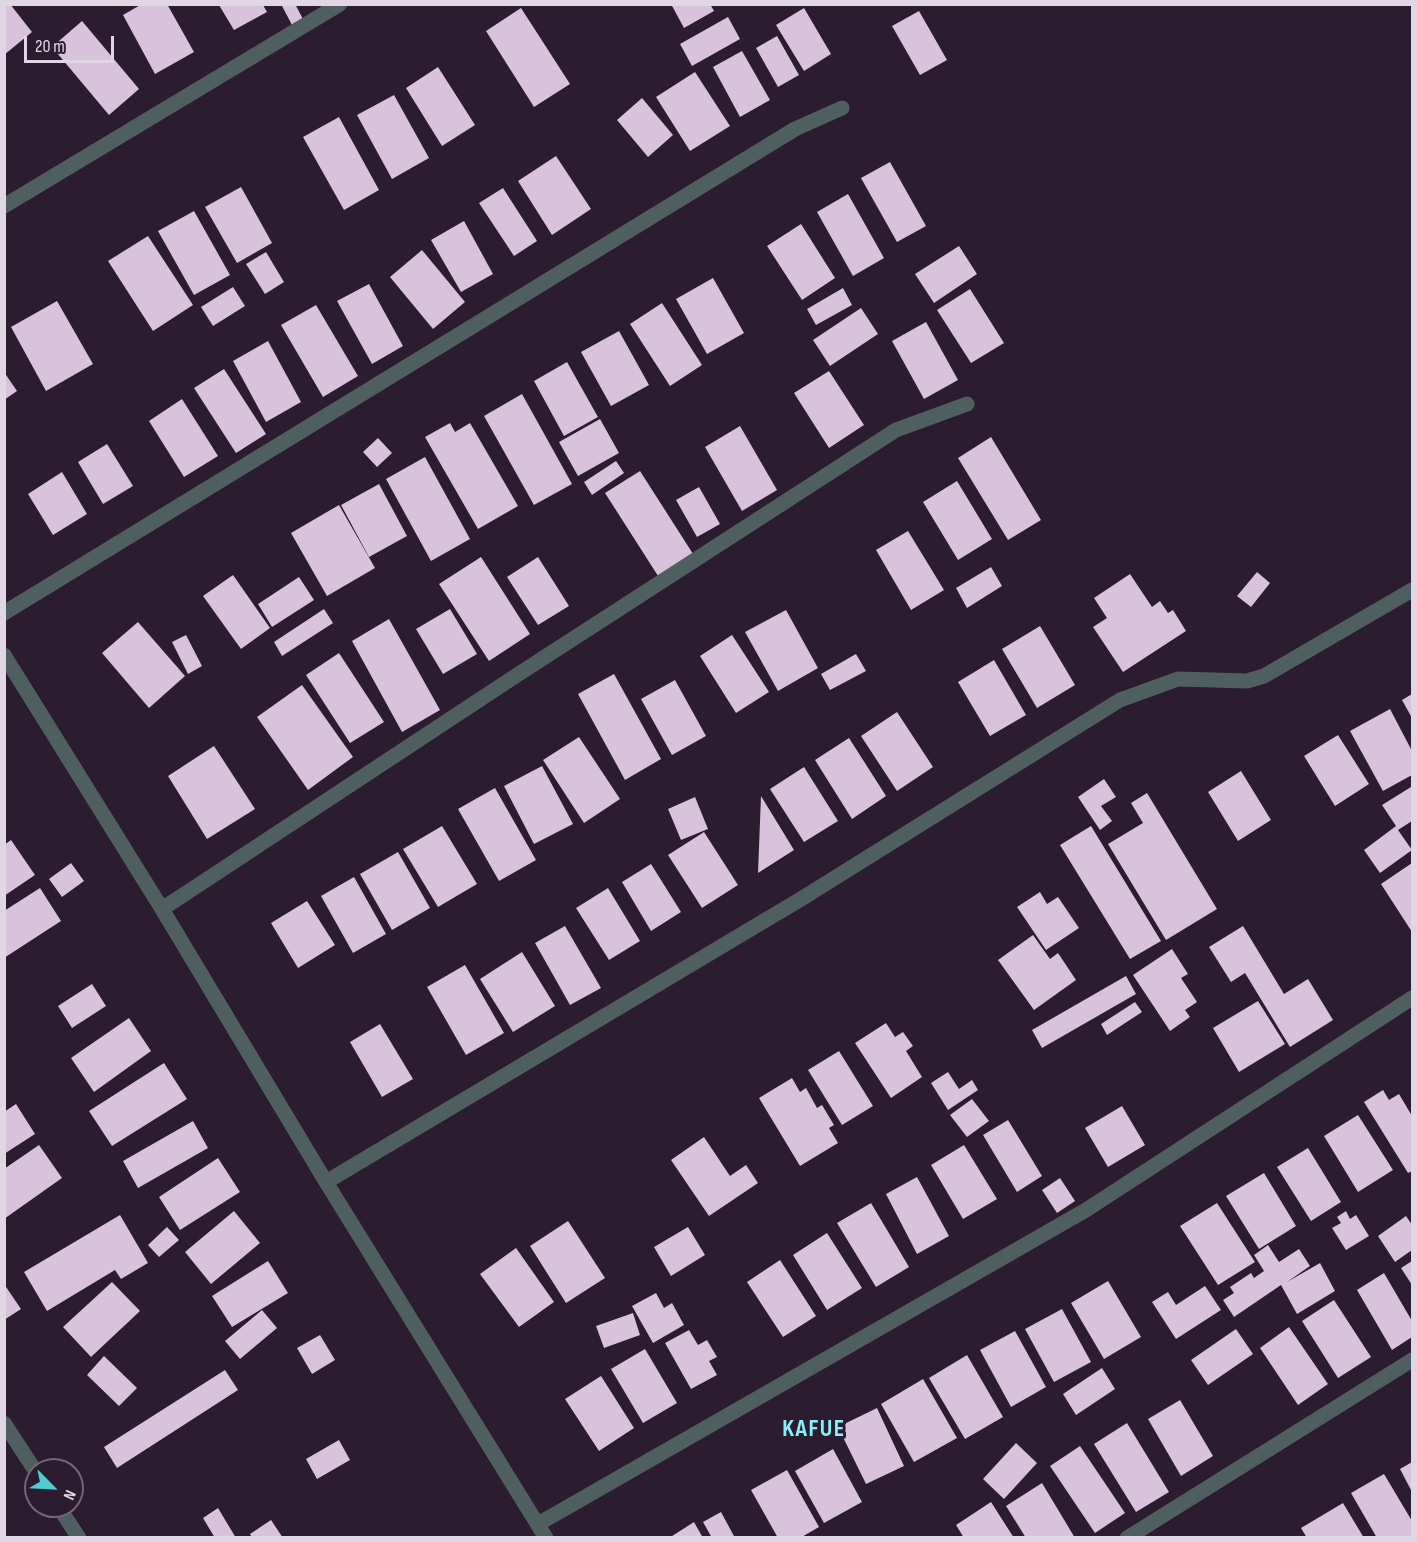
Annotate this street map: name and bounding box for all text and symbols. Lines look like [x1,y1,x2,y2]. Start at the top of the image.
scale bar [27,24,117,62]
text: 20 m [35,36,65,57]
district label: KAFUE [782,1416,846,1444]
north arrow [24,1458,84,1518]
text: N [59,1487,79,1502]

